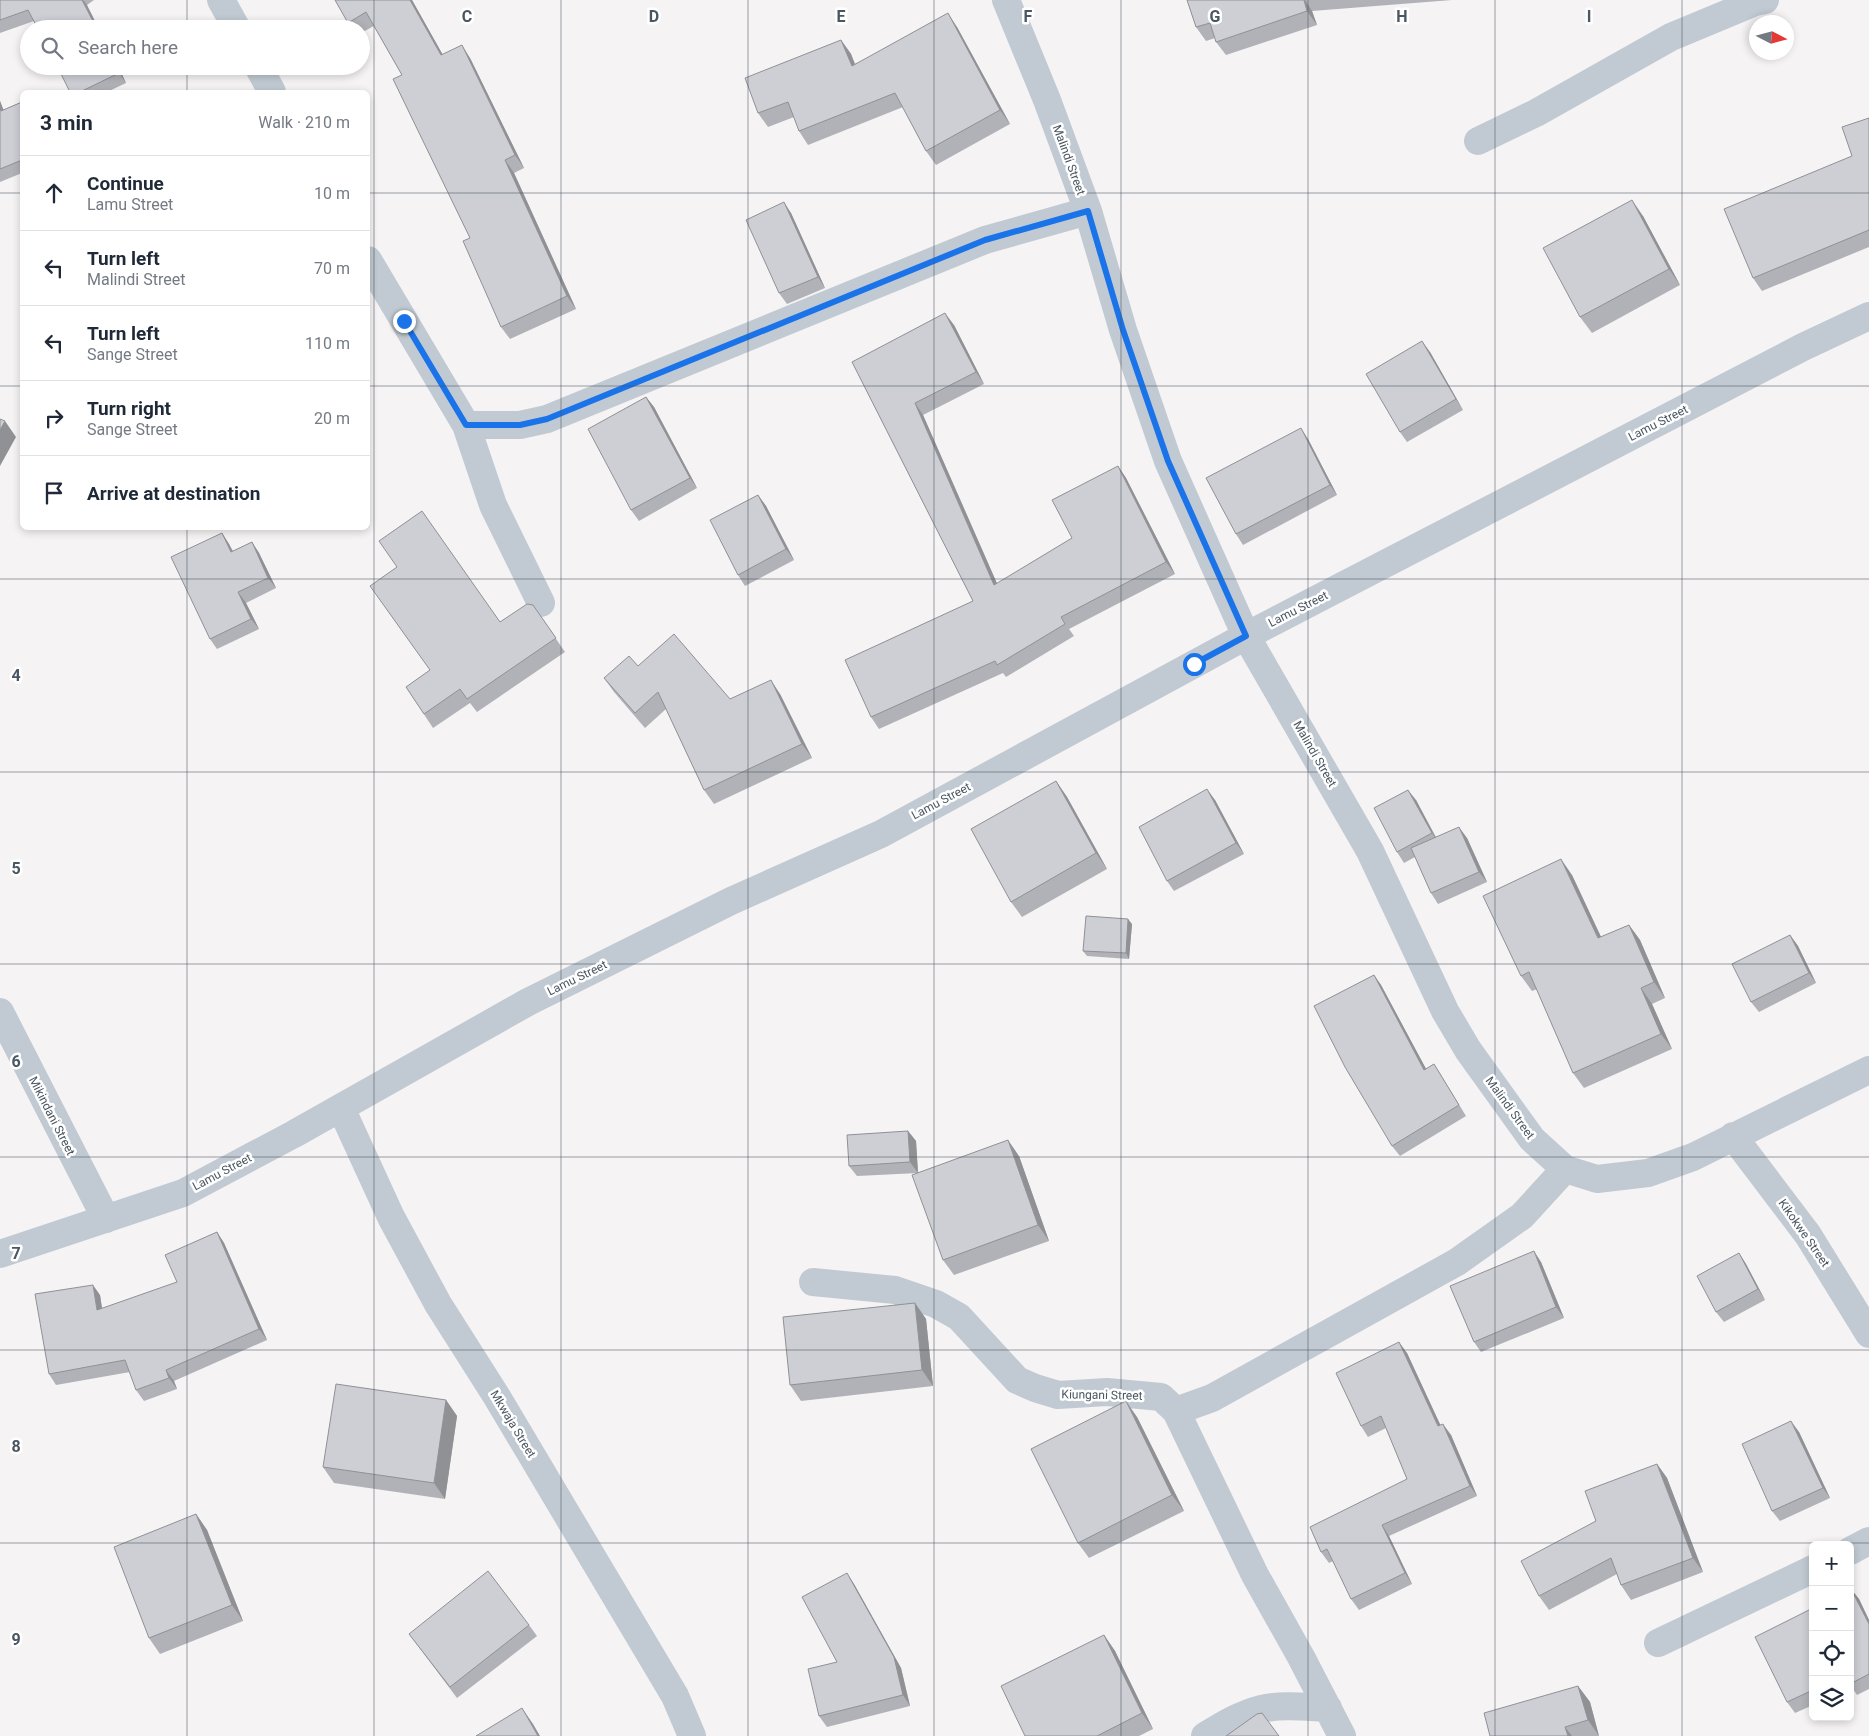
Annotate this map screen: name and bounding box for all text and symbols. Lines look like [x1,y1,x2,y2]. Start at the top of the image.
text: C [462,7,472,26]
text: D [649,7,659,26]
text: E [837,7,846,26]
text: F [1024,7,1033,26]
text: G [1210,7,1221,26]
text: H [1396,7,1408,26]
text: I [1587,7,1591,26]
north arrow [1749,15,1794,60]
search box [20,20,370,75]
icon: search [38,34,66,62]
text: Search here [78,36,178,59]
text: 3 min [40,111,93,135]
text: Walk · 210 m [258,113,350,132]
street label: Malindi Street [1050,123,1088,197]
text: Continue [87,172,164,195]
icon: ahead [40,179,68,207]
text: 10 m [314,184,350,203]
text: Lamu Street [87,195,173,214]
text: Turn left [87,247,160,270]
icon: left [40,254,68,282]
text: 70 m [314,259,350,278]
text: Malindi Street [87,270,185,289]
route end [393,310,416,333]
text: Turn left [87,322,160,345]
icon: left [40,329,68,357]
text: 110 m [305,334,350,353]
text: Sange Street [87,345,178,364]
text: Turn right [87,397,171,420]
street label: Lamu Street [1626,402,1690,444]
icon: right [40,404,68,432]
text: 20 m [314,409,350,428]
text: Sange Street [87,420,178,439]
icon: arrive [40,479,68,507]
text: Arrive at destination [87,482,260,505]
street label: Lamu Street [1266,588,1330,630]
route start [1183,653,1206,676]
text: 4 [11,666,21,685]
street label: Malindi Street [1290,719,1340,790]
street label: Lamu Street [909,780,973,822]
text: 5 [11,859,21,878]
street label: Lamu Street [545,957,609,998]
text: 6 [11,1052,21,1071]
street label: Mikindani Street [26,1074,78,1158]
street label: Malindi Street [1483,1074,1537,1142]
street label: Lamu Street [190,1151,254,1193]
street label: Kikokwe Street [1775,1196,1833,1270]
text: 7 [11,1244,21,1263]
street label: Kiungani Street [1061,1387,1143,1403]
street label: Mkwaja Street [487,1388,539,1460]
text: 8 [11,1437,21,1456]
map controls [1809,1541,1854,1721]
button: + [1809,1541,1854,1586]
button: − [1809,1586,1854,1631]
text: 9 [11,1630,21,1649]
button: locate [1809,1631,1854,1676]
button: layers [1809,1676,1854,1721]

